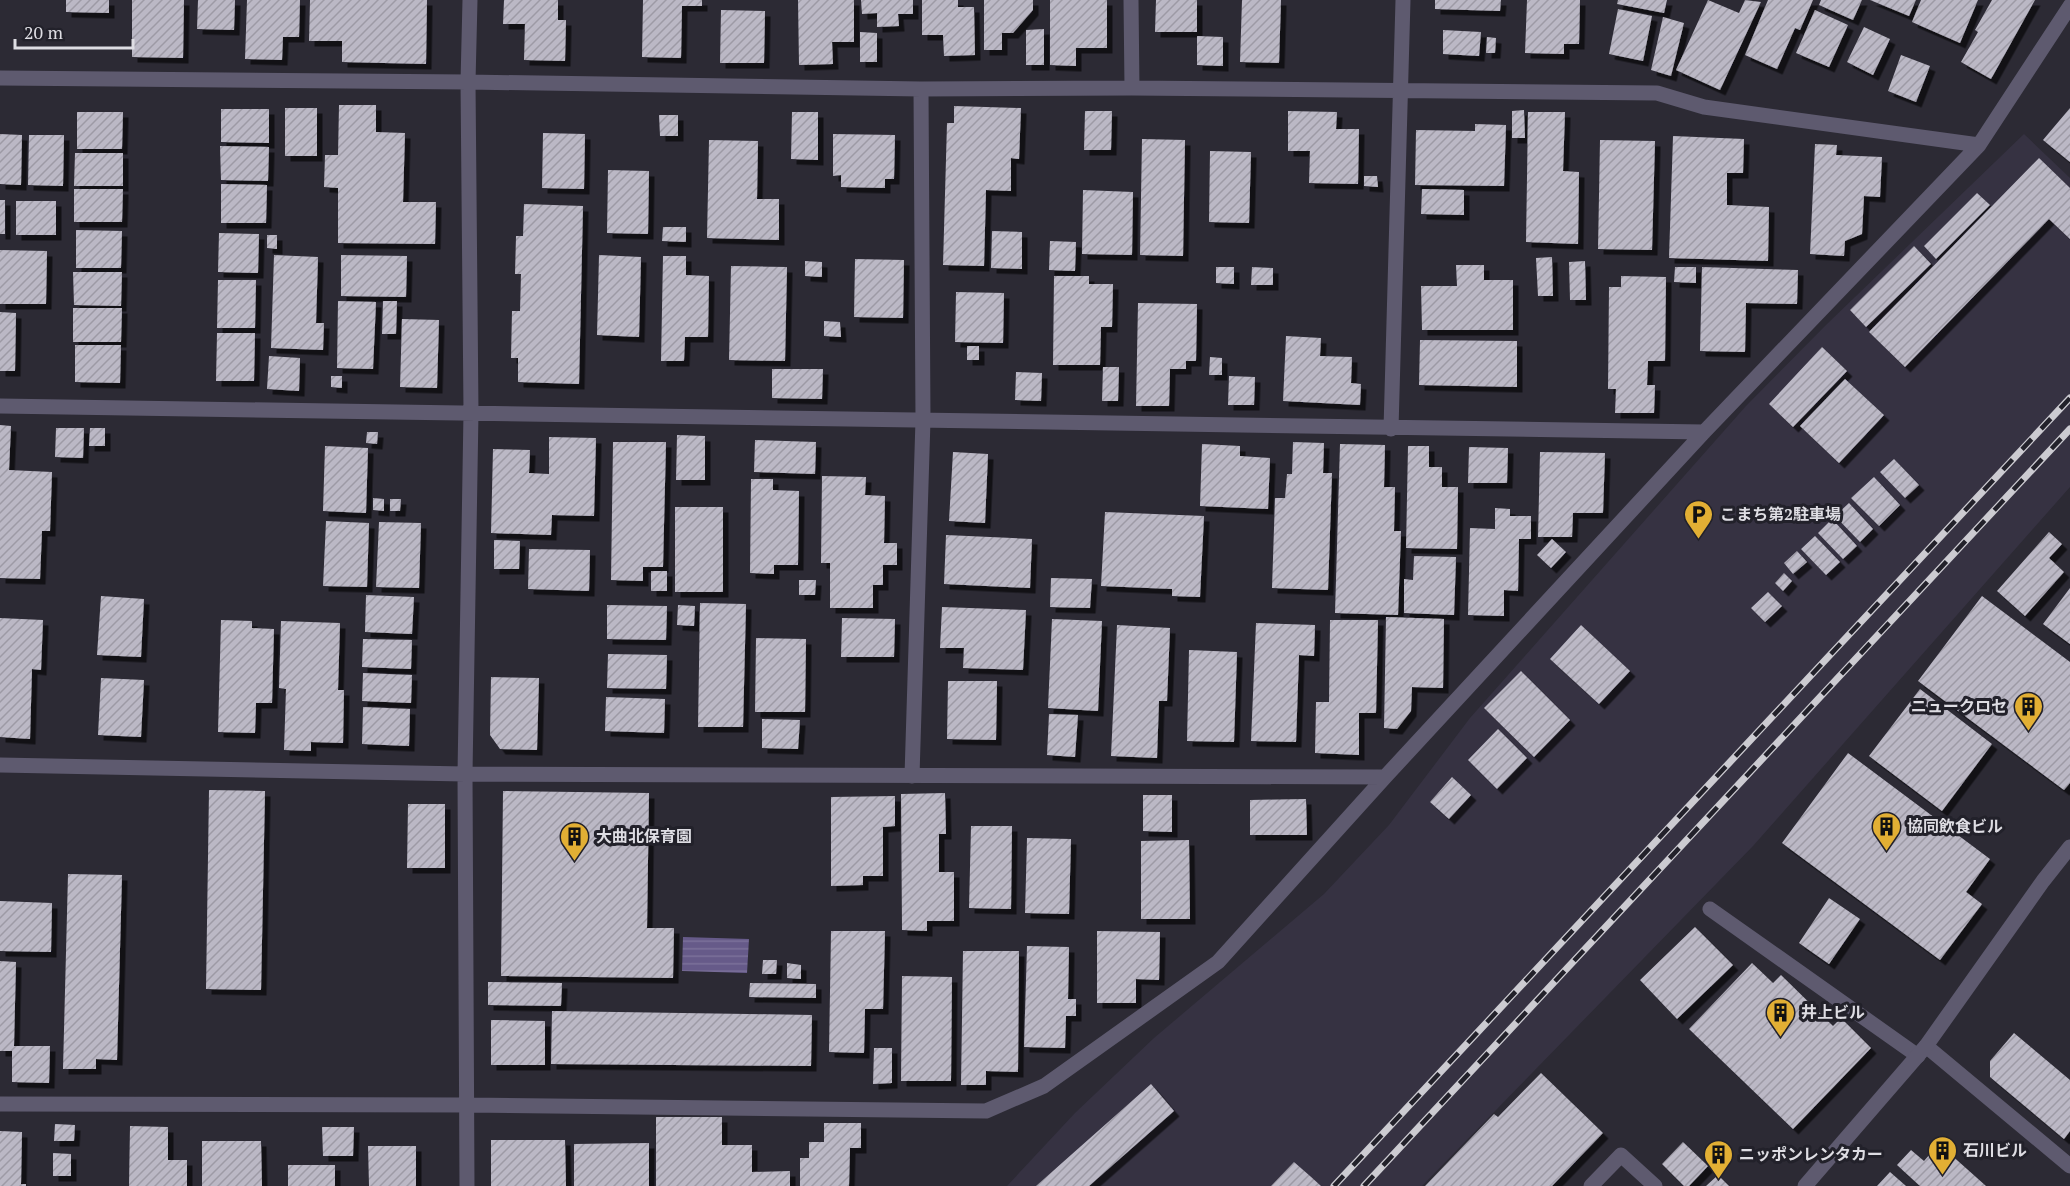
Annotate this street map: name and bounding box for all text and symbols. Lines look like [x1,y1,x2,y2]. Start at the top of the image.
scale bar [15,12,134,50]
text: 20 m [24,20,64,44]
parking icon: こまち第2駐車場 [1683,498,1715,540]
place label: こまち第2駐車場 [1720,503,1841,525]
building icon: ニュークロセ [2012,690,2044,732]
place label: ニュークロセ [1911,695,2007,717]
building icon: 協同飲食ビル [1870,810,1902,852]
place label: 協同飲食ビル [1907,815,2003,837]
building icon: 大曲北保育園 [559,820,591,862]
place label: 大曲北保育園 [596,825,692,847]
building icon: 井上ビル [1764,996,1796,1038]
place label: 井上ビル [1801,1001,1865,1023]
building icon: 石川ビル [1926,1134,1958,1176]
building icon: ニッポンレンタカー [1702,1138,1734,1180]
place label: 石川ビル [1963,1139,2027,1161]
place label: ニッポンレンタカー [1739,1143,1883,1165]

